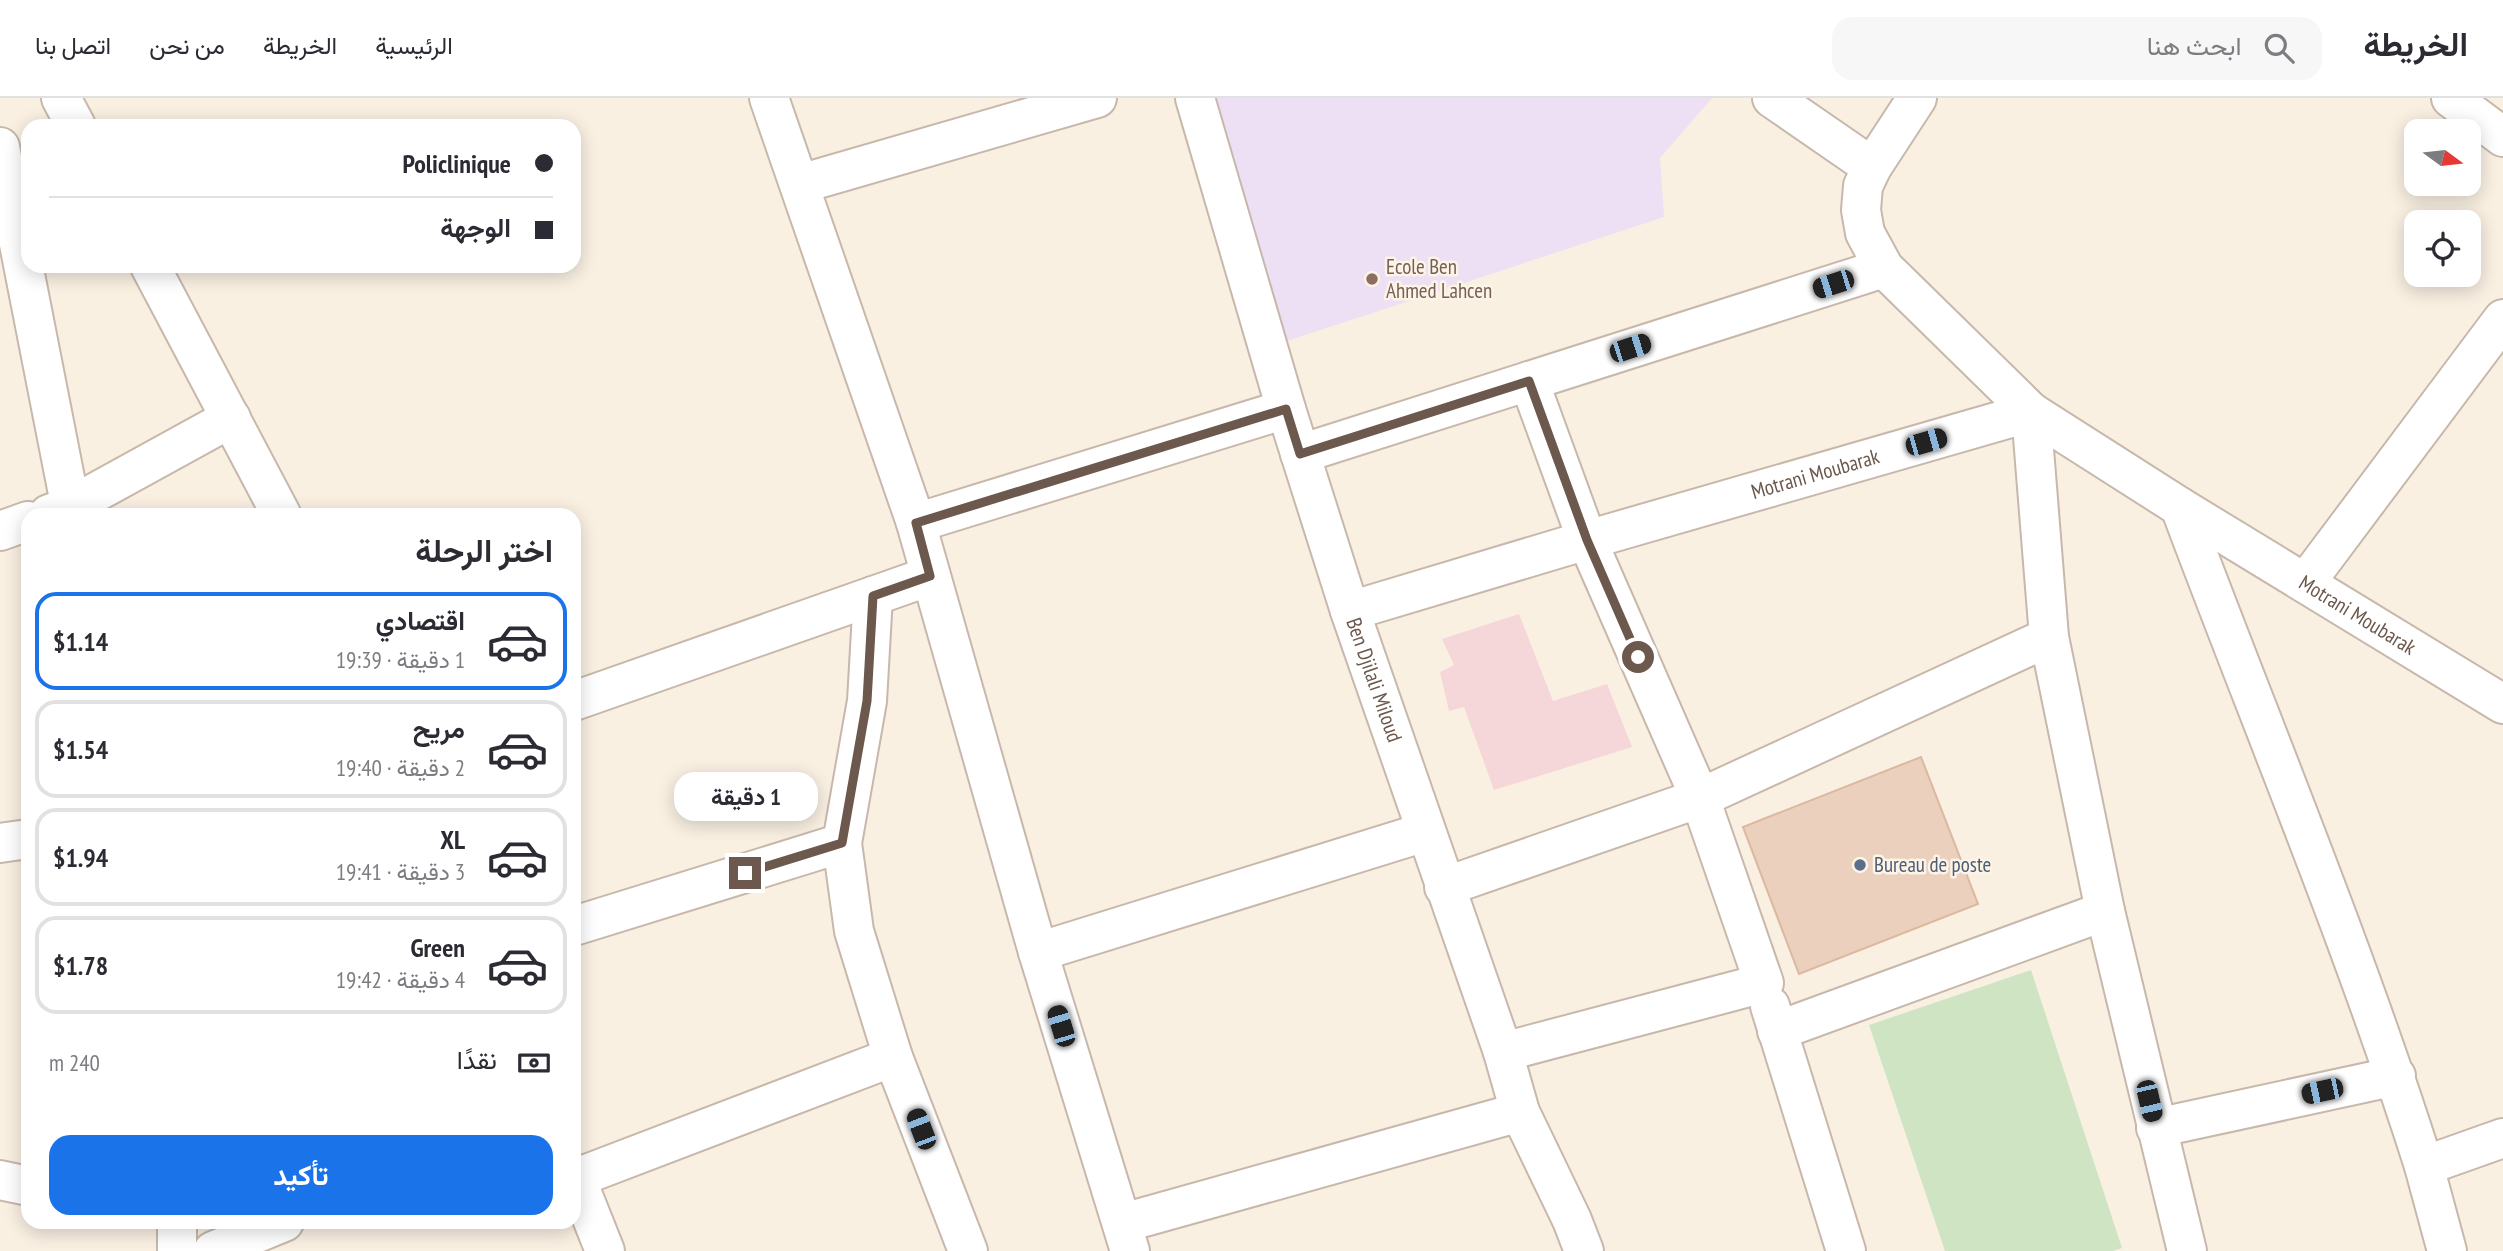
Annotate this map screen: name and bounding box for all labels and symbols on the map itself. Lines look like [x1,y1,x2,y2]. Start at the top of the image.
north arrow [2404,119,2482,196]
place label: Ecole Ben Ahmed Lahcen [1386,253,1492,304]
car [1810,268,1857,300]
marker: Ecole Ben Ahmed Lahcen [1364,271,1380,287]
car [1607,332,1654,364]
car [1903,426,1950,458]
street label: Motrani Moubarak [1748,442,1882,505]
street label: Motrani Moubarak [2294,569,2421,661]
street label: Ben Djilali Miloud [1340,614,1408,746]
route start [1622,641,1654,673]
callout: 1 دقيقة [673,772,817,820]
place label: Bureau de poste [1874,851,1991,878]
route end [729,857,761,889]
marker: Bureau de poste [1852,857,1868,873]
car [1045,1003,1078,1049]
car [2300,1076,2345,1106]
car [2135,1078,2164,1124]
car [904,1106,939,1152]

